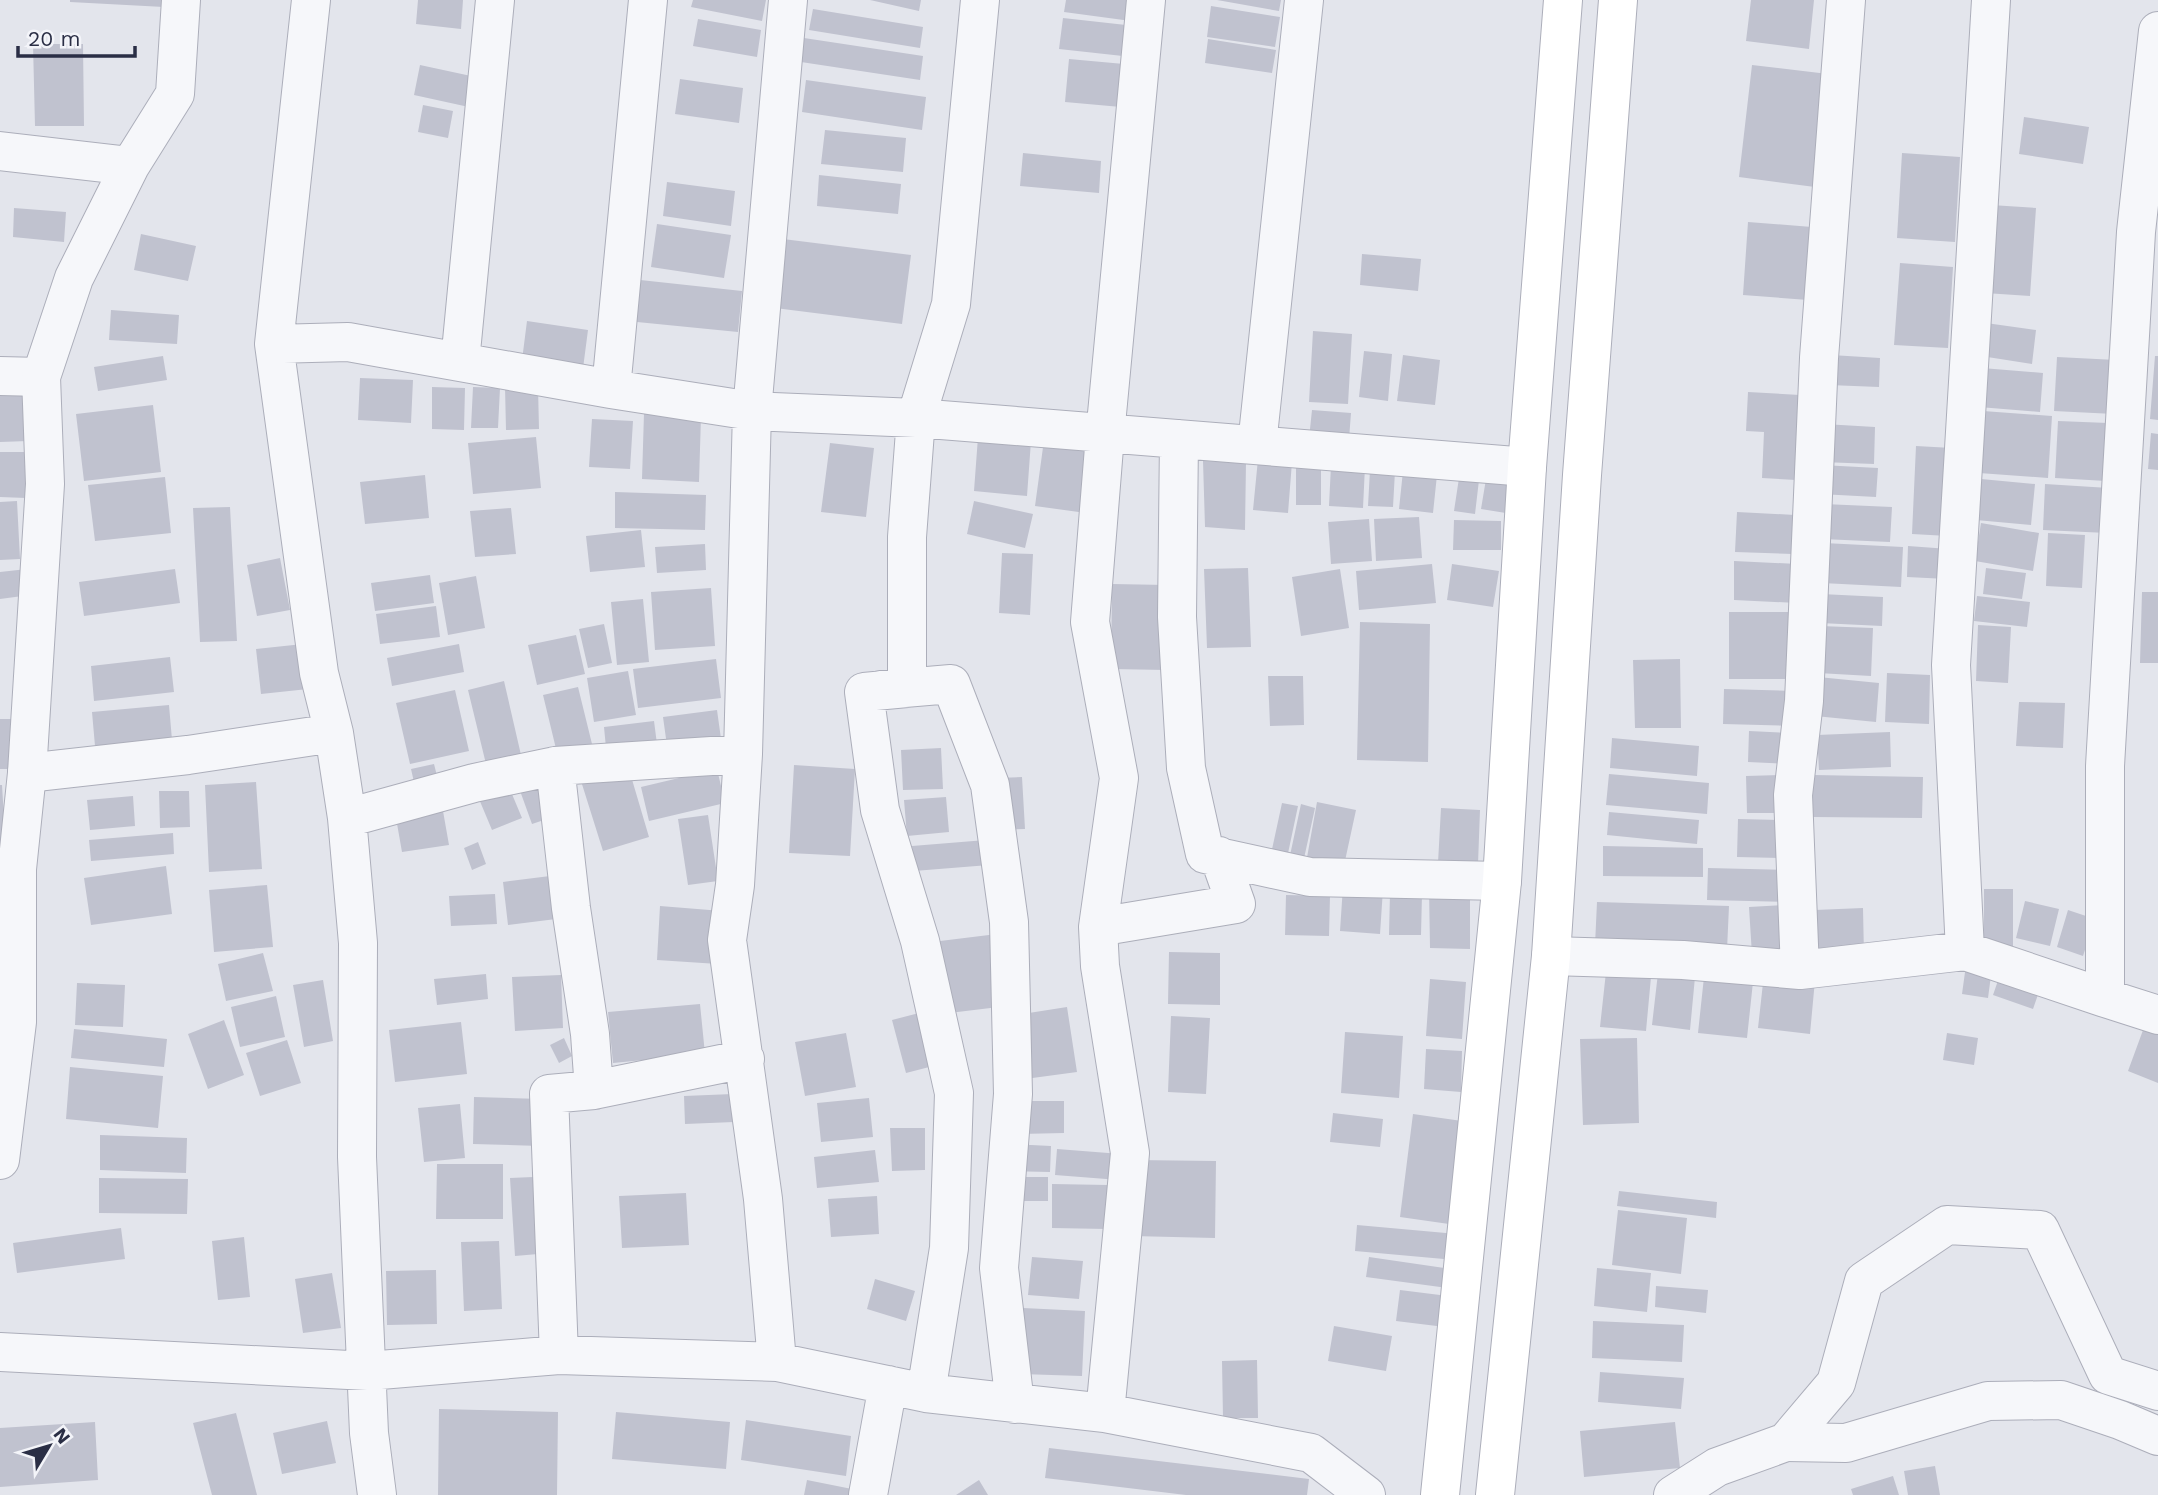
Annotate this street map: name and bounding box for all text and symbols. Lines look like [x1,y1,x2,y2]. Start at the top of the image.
scale bar [18,14,135,58]
text: 20 m [28,26,80,51]
north arrow [14,1411,84,1481]
text: N [49,1423,75,1448]

